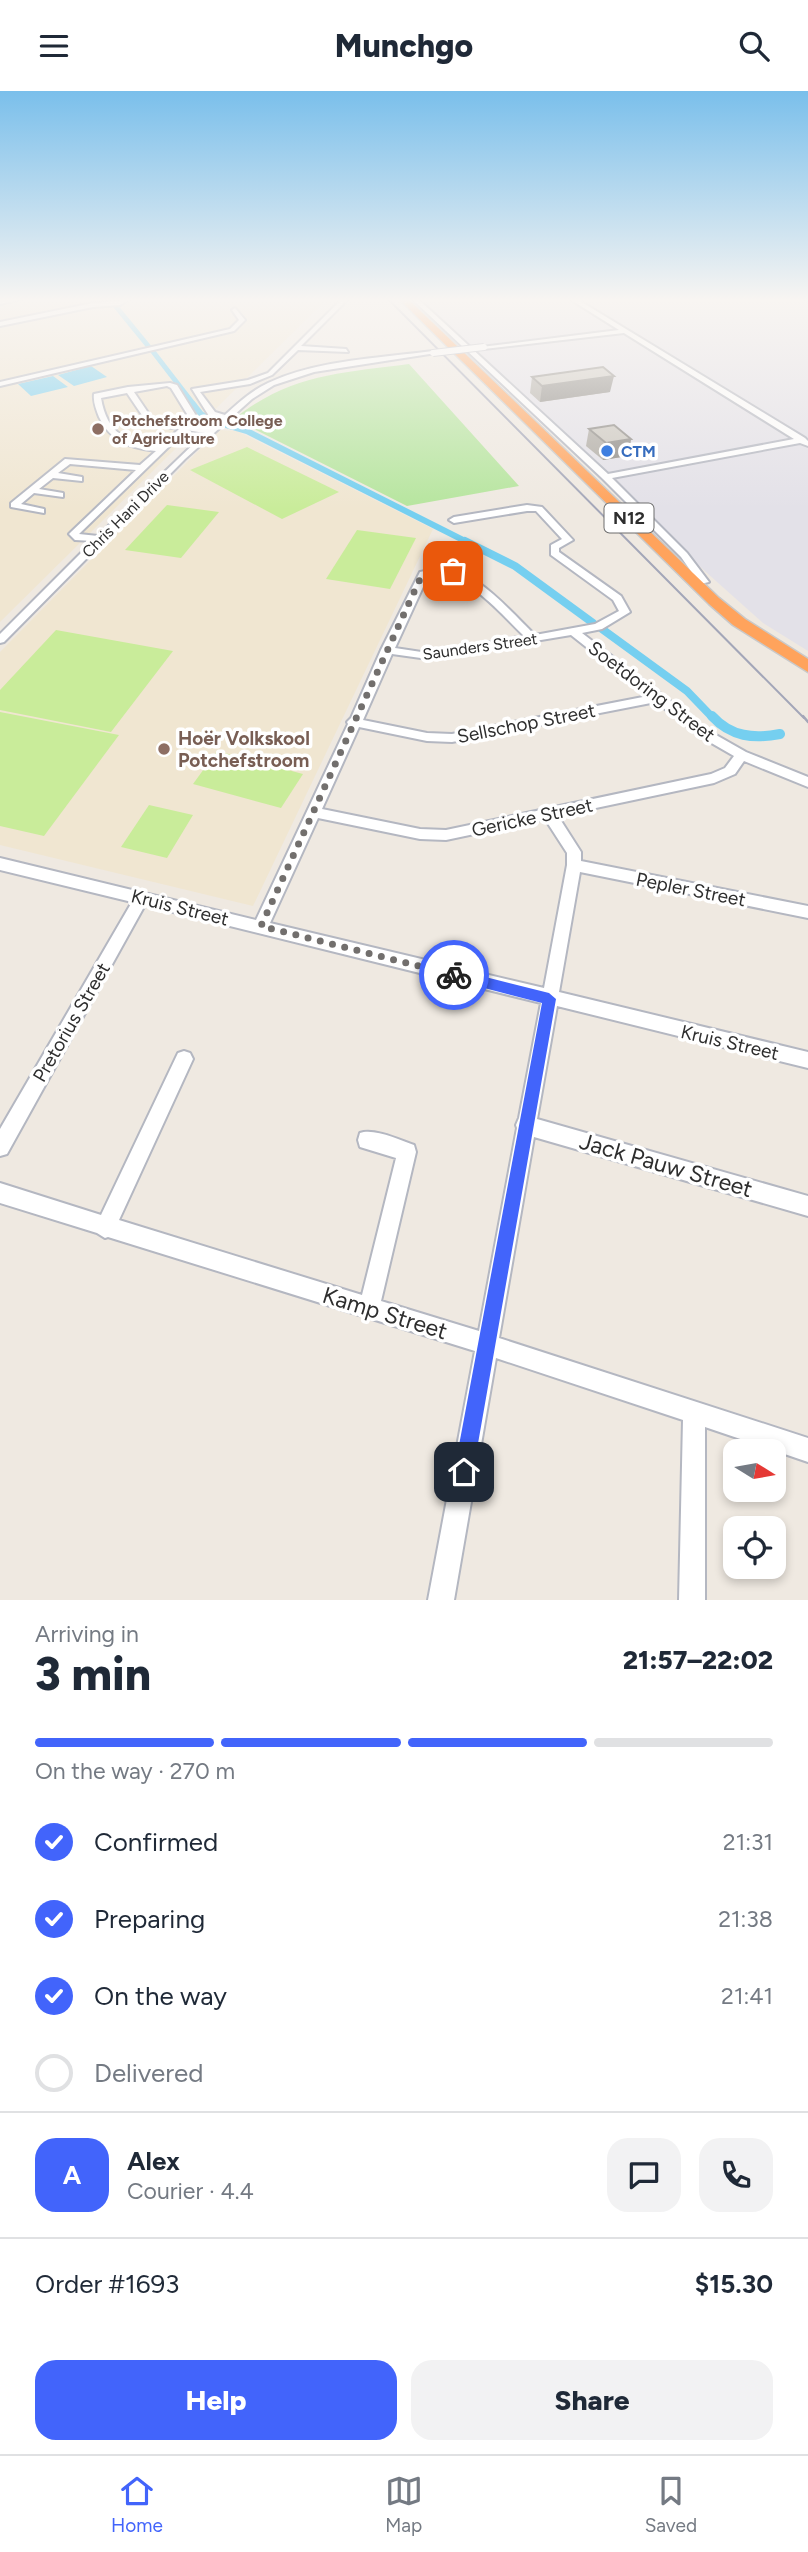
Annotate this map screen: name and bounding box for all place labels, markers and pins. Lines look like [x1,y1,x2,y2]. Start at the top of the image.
place label: Potchefstroom College of Agriculture [112,411,283,448]
marker: Potchefstroom College of Agriculture [90,421,106,437]
place label: CTM [621,442,656,461]
marker: CTM [599,443,615,459]
pin [423,541,483,601]
place label: Hoër Volkskool Potchefstroom [178,727,310,772]
marker: Hoër Volkskool Potchefstroom [156,741,172,757]
pin [434,1442,494,1502]

